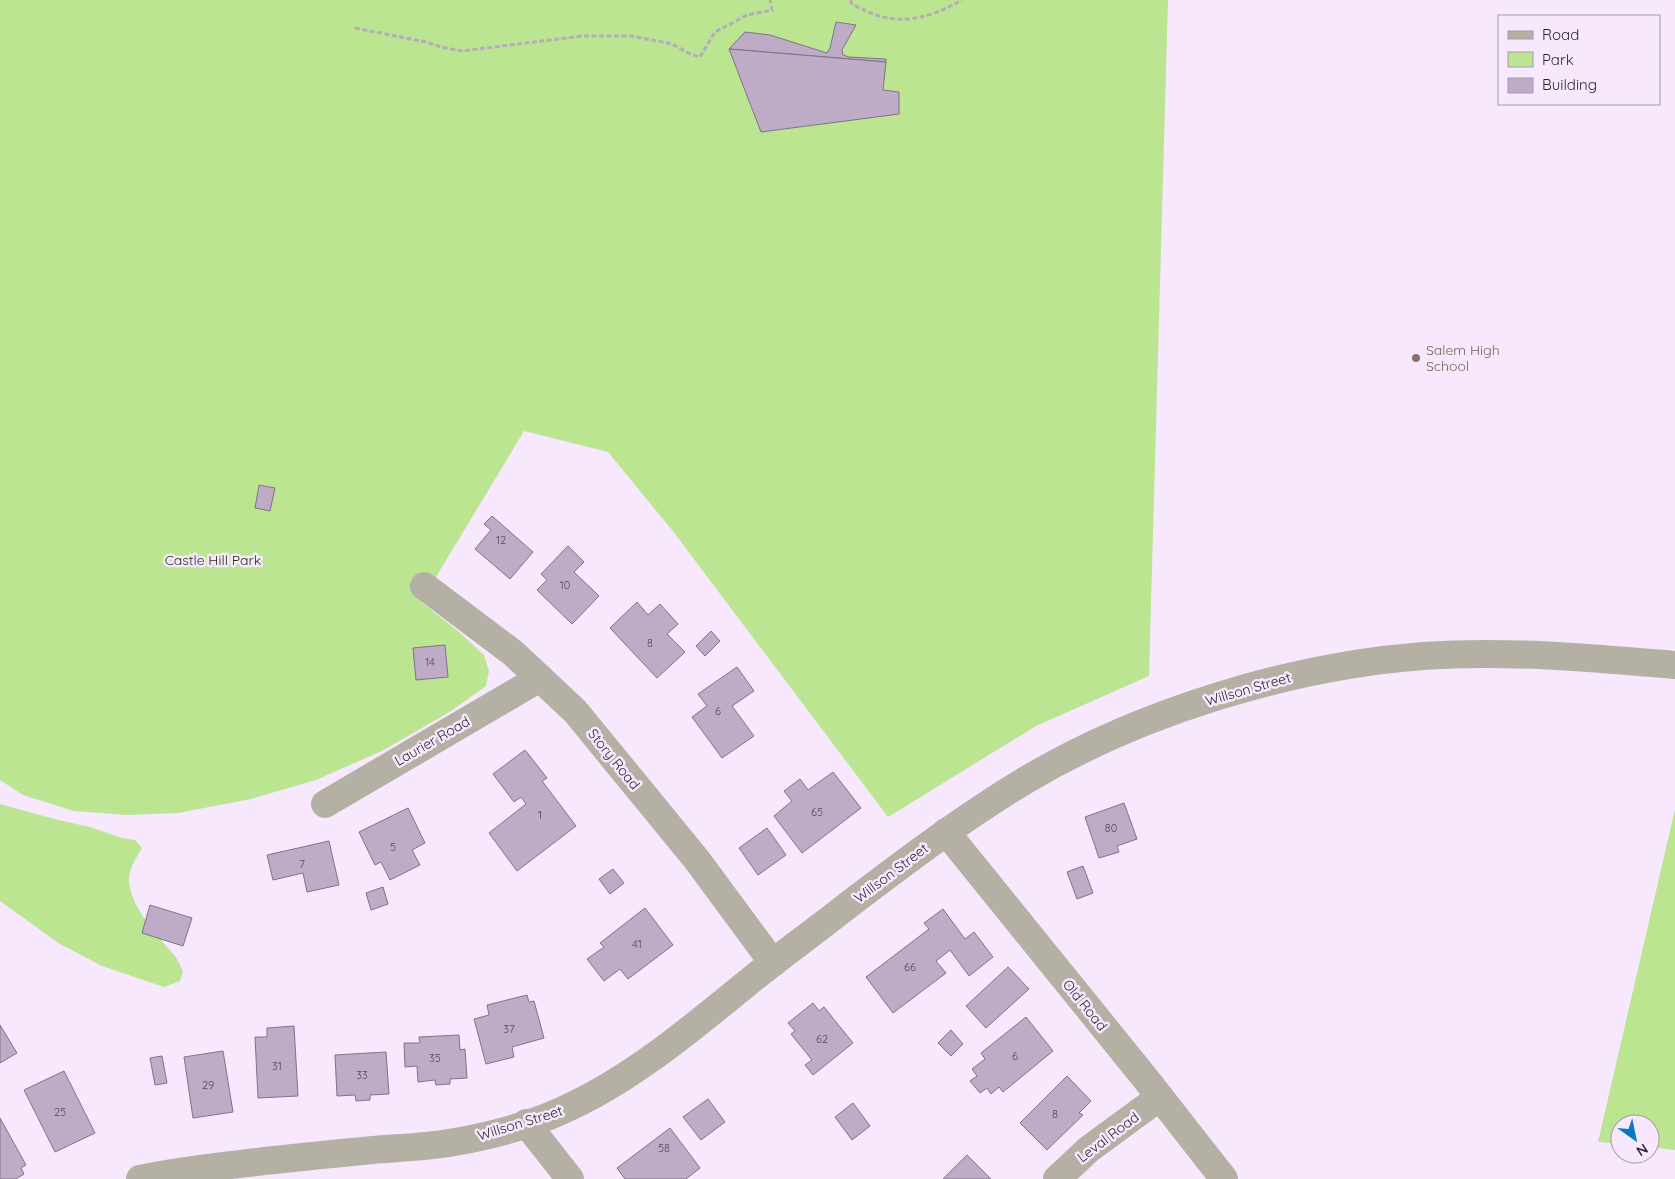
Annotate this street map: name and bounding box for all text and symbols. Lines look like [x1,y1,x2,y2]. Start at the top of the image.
legend [1498,15,1660,105]
text: Road [1542,25,1579,44]
text: Park [1542,50,1574,69]
text: Building [1542,75,1597,94]
place label: Salem High School [1426,341,1500,375]
marker: Salem High School [1410,352,1422,364]
house number: 12 [496,533,506,547]
park label: Castle Hill Park [165,551,261,569]
house number: 10 [560,578,570,592]
house number: 8 [647,636,653,650]
house number: 14 [425,655,435,669]
street label: Willson Street [1203,668,1293,710]
house number: 6 [715,704,721,718]
street label: Laurier Road [391,712,473,770]
street label: Story Road [584,725,644,793]
house number: 65 [811,805,823,819]
house number: 1 [538,808,542,822]
house number: 80 [1105,821,1117,835]
street label: Willson Street [850,839,932,907]
house number: 5 [390,840,396,854]
house number: 7 [299,857,305,871]
house number: 41 [632,937,642,951]
house number: 66 [904,960,916,974]
street label: Old Road [1059,976,1111,1034]
house number: 37 [503,1022,515,1036]
house number: 62 [816,1032,828,1046]
house number: 6 [1012,1049,1018,1063]
house number: 35 [429,1051,441,1065]
house number: 31 [272,1059,282,1073]
house number: 33 [356,1068,368,1082]
house number: 29 [202,1078,214,1092]
street label: Willson Street [475,1101,565,1144]
house number: 25 [54,1105,66,1119]
house number: 8 [1052,1107,1058,1121]
street label: Leval Road [1073,1108,1143,1166]
north arrow [1610,1114,1660,1164]
text: N [1633,1140,1651,1160]
house number: 58 [658,1141,670,1155]

